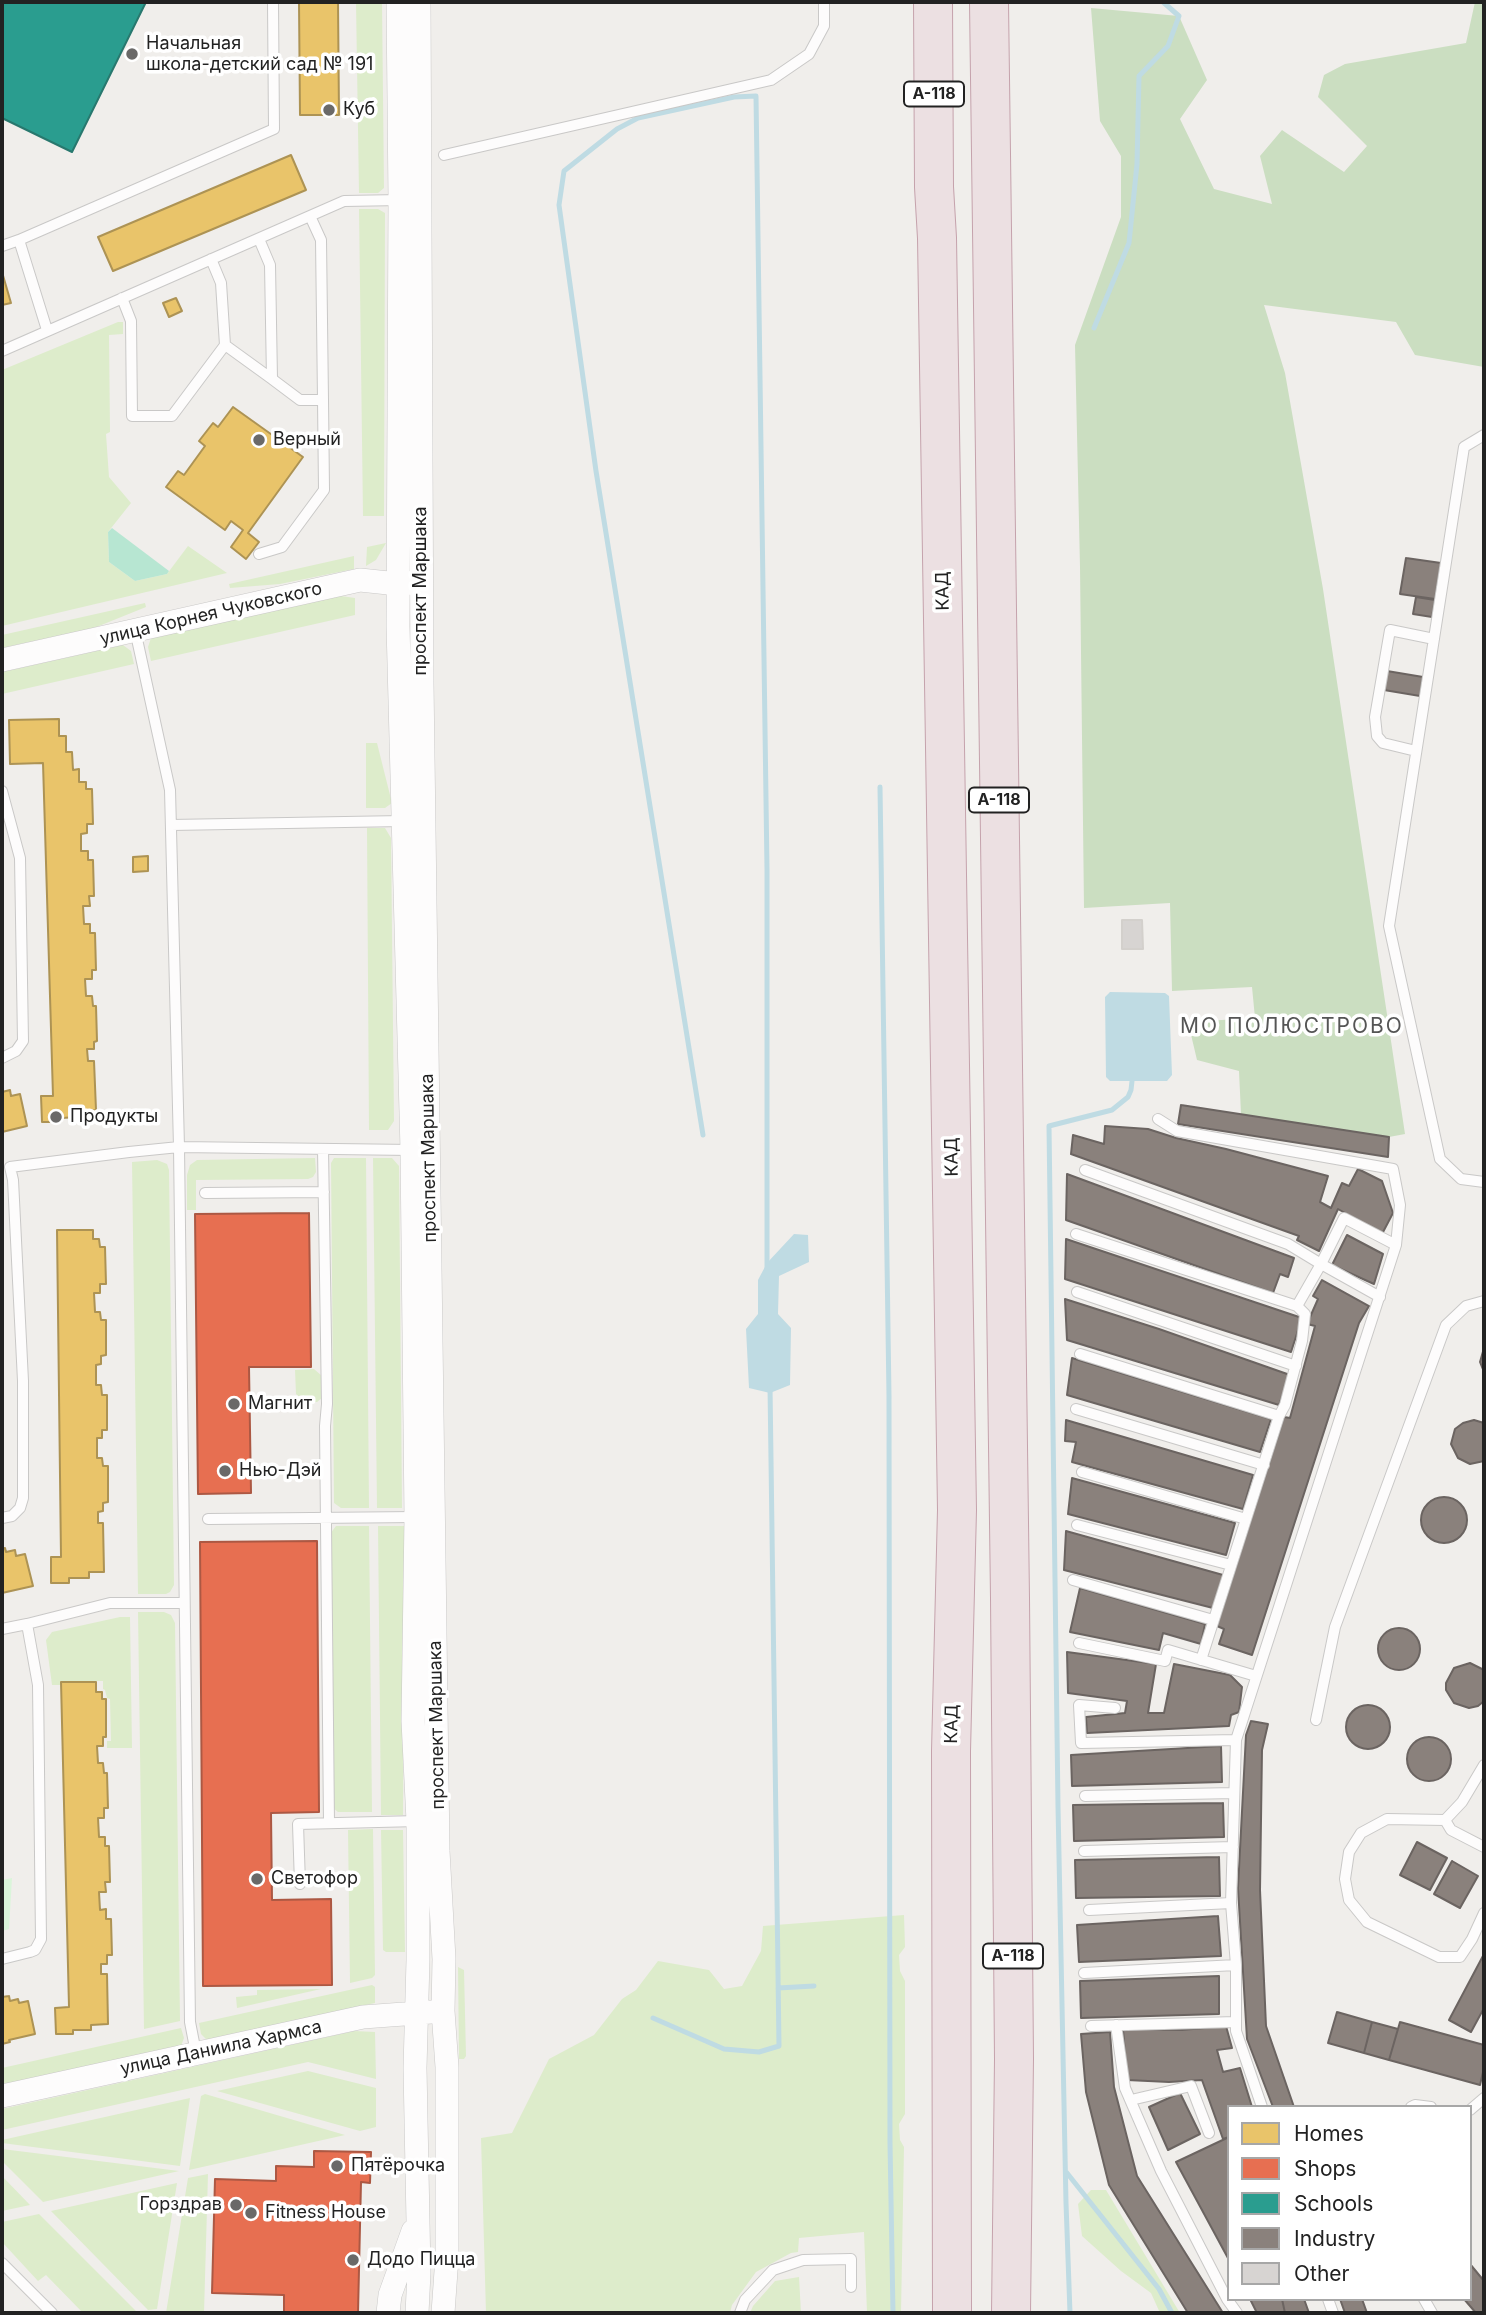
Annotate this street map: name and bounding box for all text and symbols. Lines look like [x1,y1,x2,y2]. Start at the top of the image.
place label: Начальная школа-детский сад № 191 [146,33,373,76]
marker: Начальная школа-детский сад № 191 [124,46,140,62]
road number: А-118 [904,82,964,106]
place label: Куб [343,99,375,121]
marker: Куб [321,102,337,118]
place label: Верный [273,429,341,451]
marker: Верный [251,432,267,448]
street label: проспект Маршака [410,506,432,676]
street label: КАД [932,571,954,611]
street label: улица Корнея Чуковского [98,578,324,650]
road number: А-118 [969,788,1029,813]
district label: МО ПОЛЮСТРОВО [1182,1014,1402,1040]
street label: проспект Маршака [417,1073,441,1243]
place label: Продукты [70,1106,158,1128]
marker: Продукты [48,1109,64,1125]
street label: КАД [941,1137,963,1177]
place label: Магнит [248,1393,312,1415]
marker: Магнит [226,1396,242,1412]
place label: Нью-Дэй [239,1460,321,1482]
marker: Нью-Дэй [217,1463,233,1479]
street label: проспект Маршака [425,1640,449,1810]
street label: КАД [941,1704,963,1744]
place label: Светофор [271,1868,358,1890]
marker: Светофор [249,1871,265,1887]
road number: А-118 [983,1944,1043,1968]
street label: улица Даниила Хармса [118,2016,324,2080]
legend [1227,2105,1472,2301]
text: Homes [1294,2121,1364,2146]
place label: Пятёрочка [351,2155,445,2177]
text: Shops [1294,2156,1356,2181]
marker: Пятёрочка [329,2158,345,2174]
text: Schools [1294,2191,1373,2216]
place label: Горздрав [140,2194,222,2216]
marker: Горздрав [228,2197,244,2213]
place label: Fitness House [265,2202,386,2224]
marker: Fitness House [243,2205,259,2221]
text: Industry [1294,2226,1375,2251]
place label: Додо Пицца [367,2249,475,2271]
marker: Додо Пицца [345,2252,361,2268]
text: Other [1294,2261,1350,2286]

